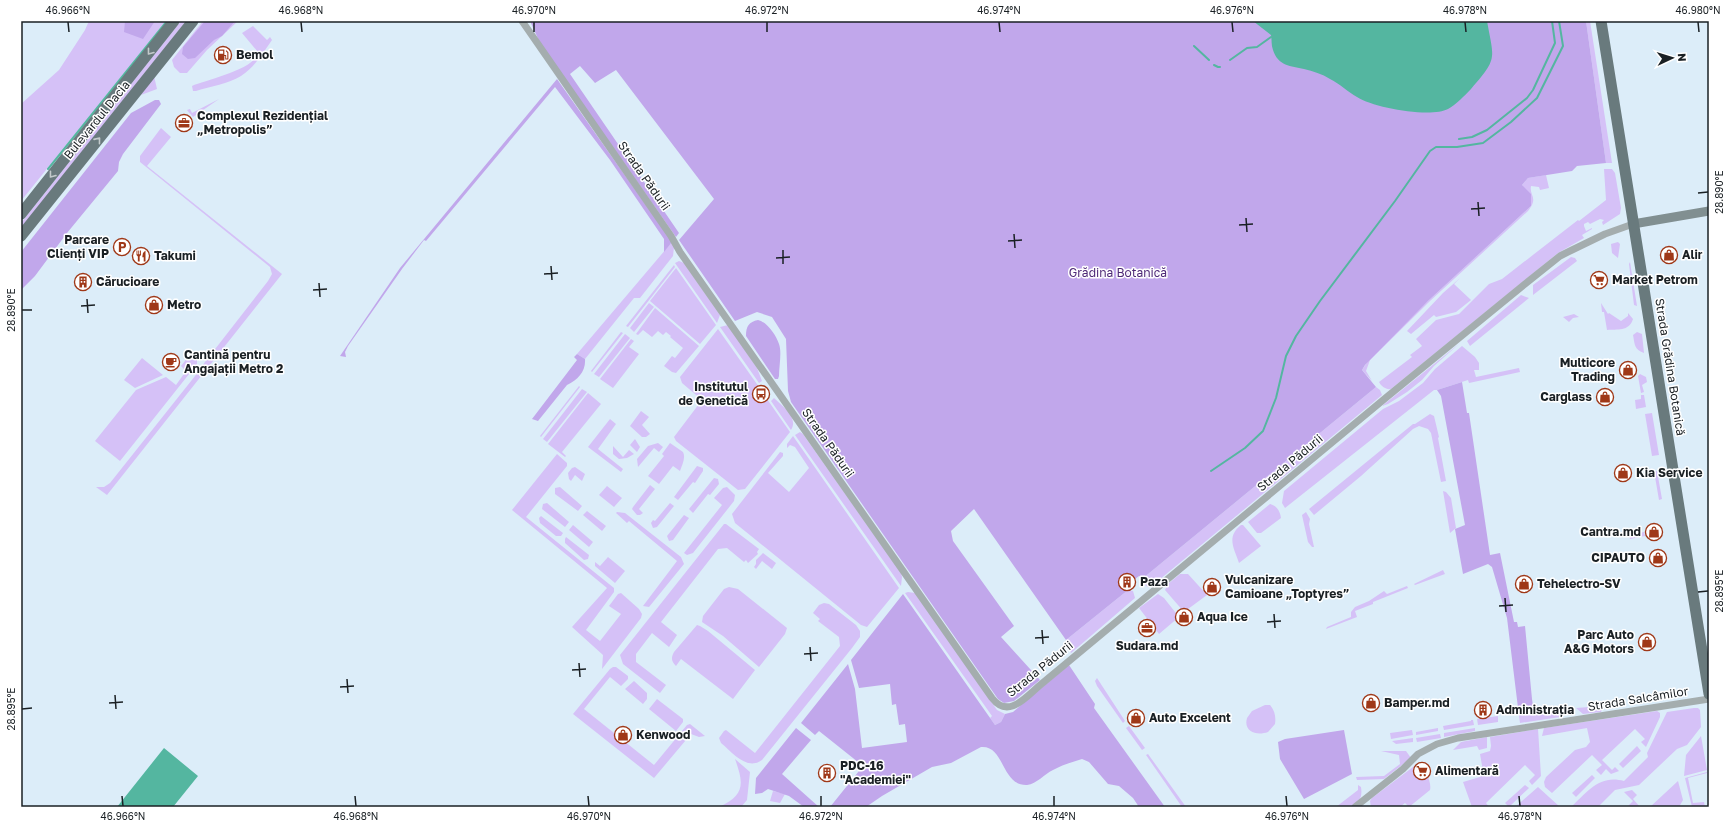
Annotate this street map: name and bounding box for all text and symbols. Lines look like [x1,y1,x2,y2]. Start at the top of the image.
text: 46.966°N [46,4,90,16]
text: 46.968°N [279,4,323,16]
text: 46.970°N [512,4,556,16]
text: 46.972°N [745,4,789,16]
text: 46.974°N [977,4,1021,16]
text: 46.976°N [1210,4,1254,16]
text: 46.978°N [1443,4,1487,16]
text: 46.980°N [1676,4,1721,16]
north arrow [1652,38,1692,78]
fuel station icon: Bemol [213,45,233,65]
one-way arrow [148,47,155,54]
place label: Bemol [236,47,273,62]
text: N [1676,53,1689,62]
street label: Bulevardul Dacia [60,77,133,162]
place label: Complexul Rezidențial „Metropolis” [197,108,328,137]
office icon: Complexul Rezidențial „Metropolis” [174,113,194,133]
one-way arrow [94,137,101,144]
street label: Strada Pădurii [615,138,674,213]
text: 28.890°E [1713,170,1725,214]
one-way arrow [49,171,56,178]
place label: Parcare Clienți VIP [47,232,109,261]
parking icon: Parcare Clienți VIP [112,237,132,257]
shop icon: Alir [1659,245,1679,265]
restaurant icon: Takumi [131,246,151,266]
place label: Alir [1682,247,1703,262]
place label: Takumi [154,248,196,263]
park label: Grădina Botanică [1069,265,1167,280]
supermarket icon: Market Petrom [1589,270,1609,290]
building icon: Cărucioare [73,272,93,292]
place label: Market Petrom [1612,272,1698,287]
place label: Cărucioare [96,274,159,289]
text: 28.890°E [5,288,17,332]
shop icon: Metro [144,295,164,315]
place label: Metro [167,297,201,312]
street label: Strada Grădina Botanică [1652,297,1689,437]
place label: Cantină pentru Angajații Metro 2 [184,347,283,376]
cafe icon: Cantină pentru Angajații Metro 2 [161,352,181,372]
place label: Multicore Trading [1560,355,1615,384]
shop icon: Multicore Trading [1618,360,1638,380]
place label: Institutul de Genetică [678,379,748,408]
bus stop icon: Institutul de Genetică [751,384,771,404]
shop icon: Carglass [1595,387,1615,407]
place label: Carglass [1540,389,1592,404]
street label: Strada Pădurii [799,405,858,480]
street label: Strada Pădurii [1254,431,1326,494]
shop icon: Kia Service [1613,463,1633,483]
place label: Kia Service [1636,465,1703,480]
shop icon: Cantra.md [1644,522,1664,542]
place label: Cantra.md [1580,524,1641,539]
shop icon: CIPAUTO [1648,548,1668,568]
place label: CIPAUTO [1591,550,1645,565]
text: 28.895°E [1713,570,1725,612]
building icon: Paza [1117,572,1137,592]
place label: Vulcanizare Camioane „Toptyres” [1225,572,1349,601]
place label: Paza [1140,574,1168,589]
shop icon: Tehelectro-SV [1514,574,1534,594]
place label: Tehelectro-SV [1537,576,1621,591]
shop icon: Vulcanizare Camioane „Toptyres” [1202,577,1222,597]
shop icon: Aqua Ice [1174,607,1194,627]
place label: Aqua Ice [1197,609,1248,624]
office icon: Sudara.md [1137,618,1157,638]
place label: Parc Auto A&G Motors [1564,627,1634,656]
shop icon: Parc Auto A&G Motors [1637,632,1657,652]
street label: Strada Pădurii [1003,637,1076,700]
place label: Sudara.md [1116,638,1178,653]
street label: Strada Salcâmilor [1587,683,1690,714]
text: 28.895°E [5,688,17,730]
shop icon: Bamper.md [1361,693,1381,713]
place label: Bamper.md [1384,695,1450,710]
building icon: Administrația [1473,700,1493,720]
place label: Administrația [1496,702,1574,717]
shop icon: Auto Excelent [1126,708,1146,728]
place label: Auto Excelent [1149,710,1231,725]
shop icon: Kenwood [613,725,633,745]
place label: Kenwood [636,727,690,742]
place label: PDC-16 "Academiei" [840,758,911,787]
supermarket icon: Alimentară [1412,761,1432,781]
building icon: PDC-16 "Academiei" [817,763,837,783]
place label: Alimentară [1435,763,1499,778]
text: 46.966°N [101,810,145,822]
text: 46.968°N [334,810,378,822]
text: 46.970°N [567,810,611,822]
text: 46.972°N [799,810,843,822]
text: 46.974°N [1032,810,1076,822]
text: 46.976°N [1265,810,1309,822]
text: 46.978°N [1498,810,1542,822]

